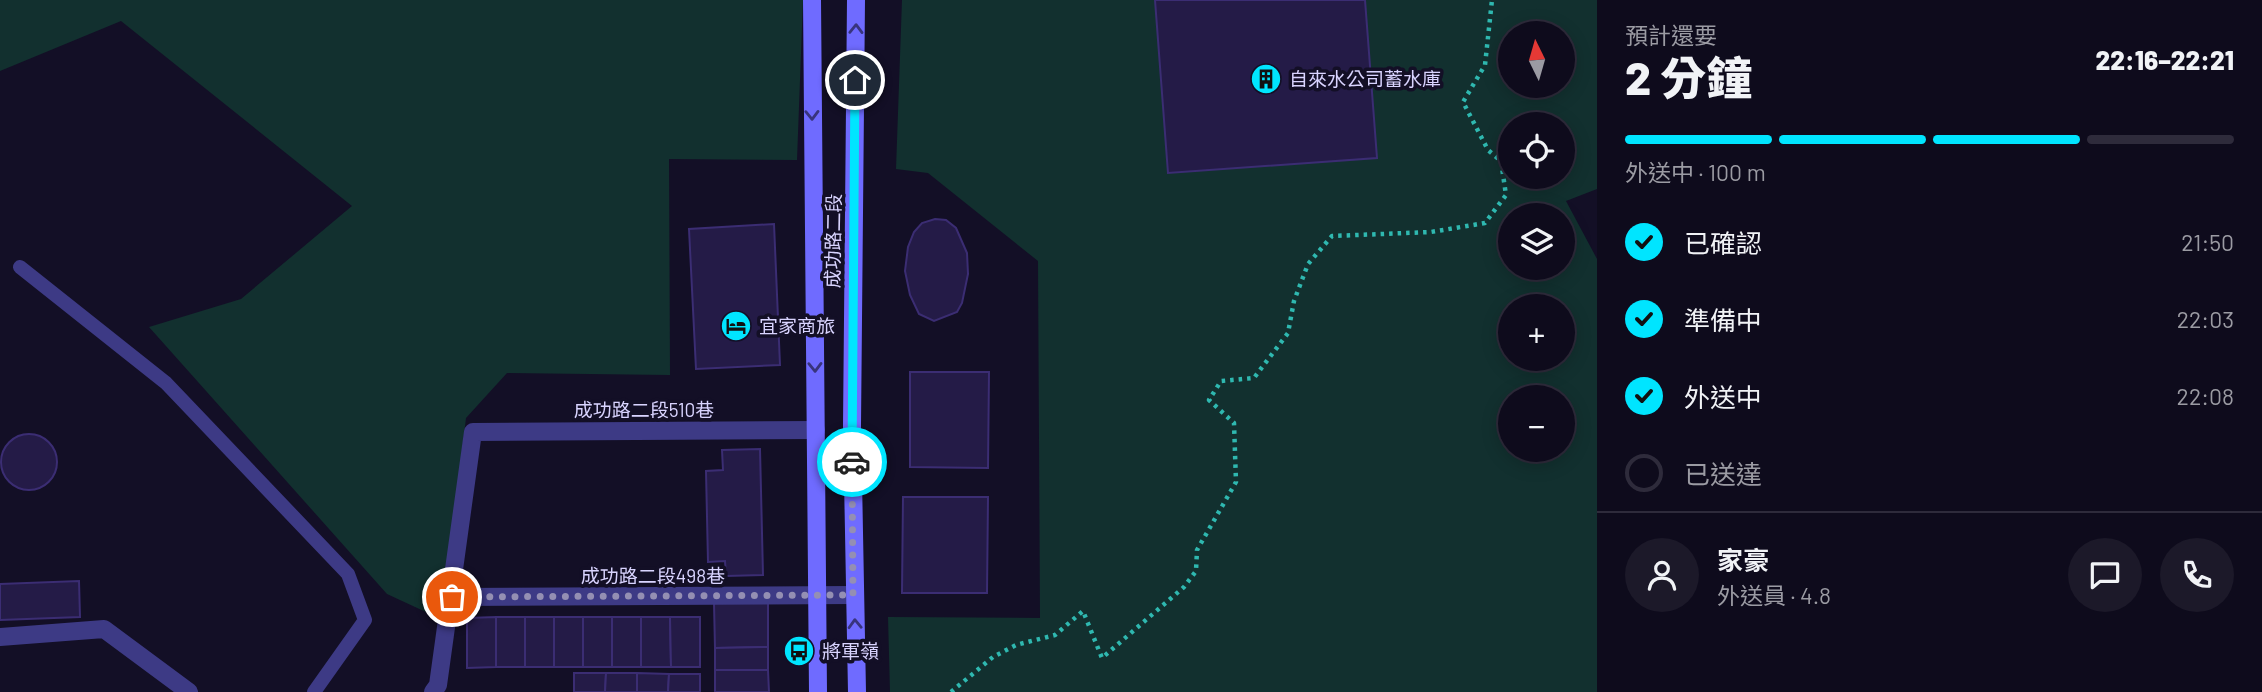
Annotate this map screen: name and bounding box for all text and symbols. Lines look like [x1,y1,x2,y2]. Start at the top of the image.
north arrow [1498,21,1575,98]
map controls [1498,21,1575,462]
text: 預計還要 [1625,21,1717,49]
one-way arrow [848,23,864,34]
text: 22:16–22:21 [2096,44,2234,75]
text: 2 分鐘 [1625,49,1752,104]
pin [825,50,885,110]
icon: home [836,61,874,99]
building icon: 自來水公司蓄水庫 [1249,62,1283,96]
place label: 自來水公司蓄水庫 [1289,67,1441,90]
one-way arrow [804,110,820,121]
button: locate [1498,112,1575,189]
text: 外送中 · 100 m [1625,158,1766,186]
street label: 成功路二段 [820,193,845,289]
button: layers [1498,203,1575,280]
icon: check [1625,223,1663,261]
text: 已確認 [1684,227,1762,258]
text: 21:50 [2181,228,2234,256]
button: + [1498,294,1575,371]
icon: check [1625,300,1663,338]
text: 準備中 [1684,304,1762,335]
text: 22:03 [2177,305,2234,333]
hotel icon: 宜家商旅 [719,309,753,343]
place label: 宜家商旅 [759,314,835,337]
one-way arrow [807,362,823,373]
icon: check [1625,377,1663,415]
text: 外送中 [1684,381,1762,412]
text: 22:08 [2177,382,2234,410]
button: − [1498,385,1575,462]
street label: 成功路二段510巷 [574,398,714,421]
courier [817,427,887,497]
icon: car [833,443,871,481]
text: 已送達 [1684,458,1762,489]
button: person [1625,538,1699,612]
button: chat [2068,538,2142,612]
button: phone [2160,538,2234,612]
text: 家豪 [1717,544,1769,575]
street label: 成功路二段498巷 [581,564,725,587]
pin [422,567,482,627]
icon: bag [433,578,471,616]
text: 外送員 · 4.8 [1717,581,1831,609]
one-way arrow [847,618,862,629]
bus stop icon: 將軍嶺 [782,634,816,668]
place label: 將軍嶺 [822,639,879,662]

